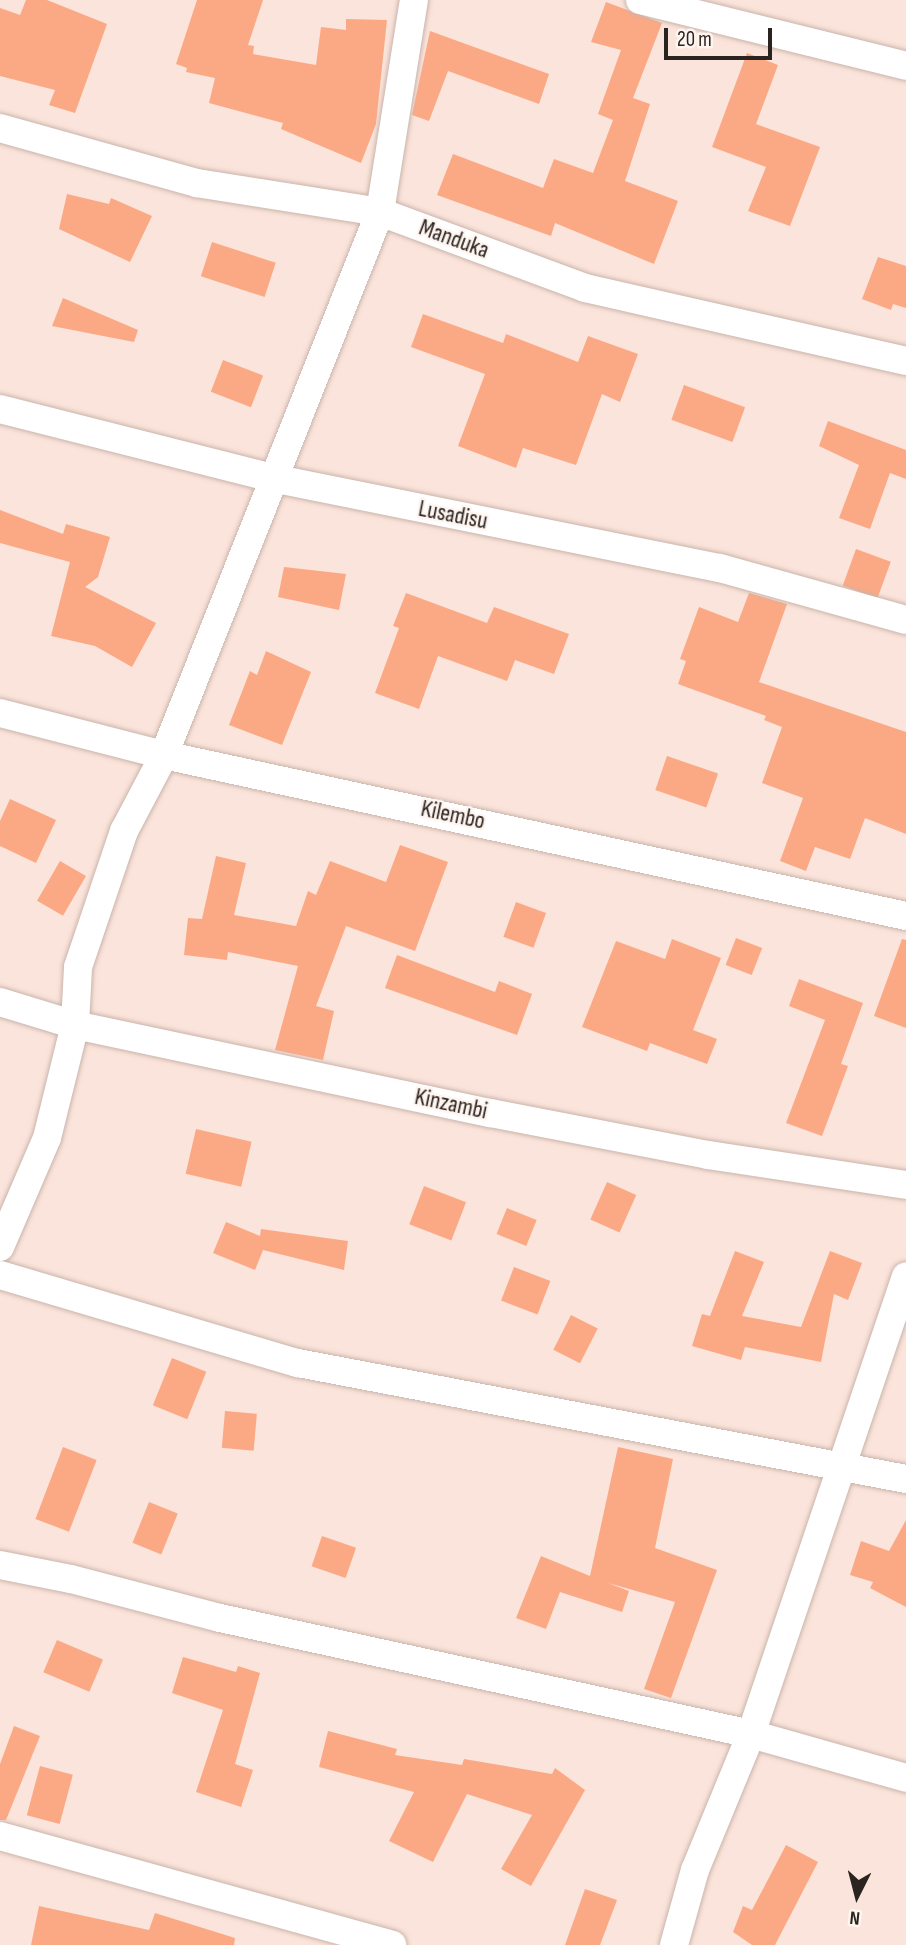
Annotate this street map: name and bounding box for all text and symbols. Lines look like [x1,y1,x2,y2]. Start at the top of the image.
scale bar [668,14,776,58]
text: 20 m [677,27,712,52]
street label: Manduka [415,213,493,265]
street label: Lusadisu [416,494,490,536]
street label: Kilembo [418,794,488,836]
street label: Kinzambi [412,1082,490,1126]
north arrow [822,1861,892,1931]
text: N [849,1905,861,1929]

